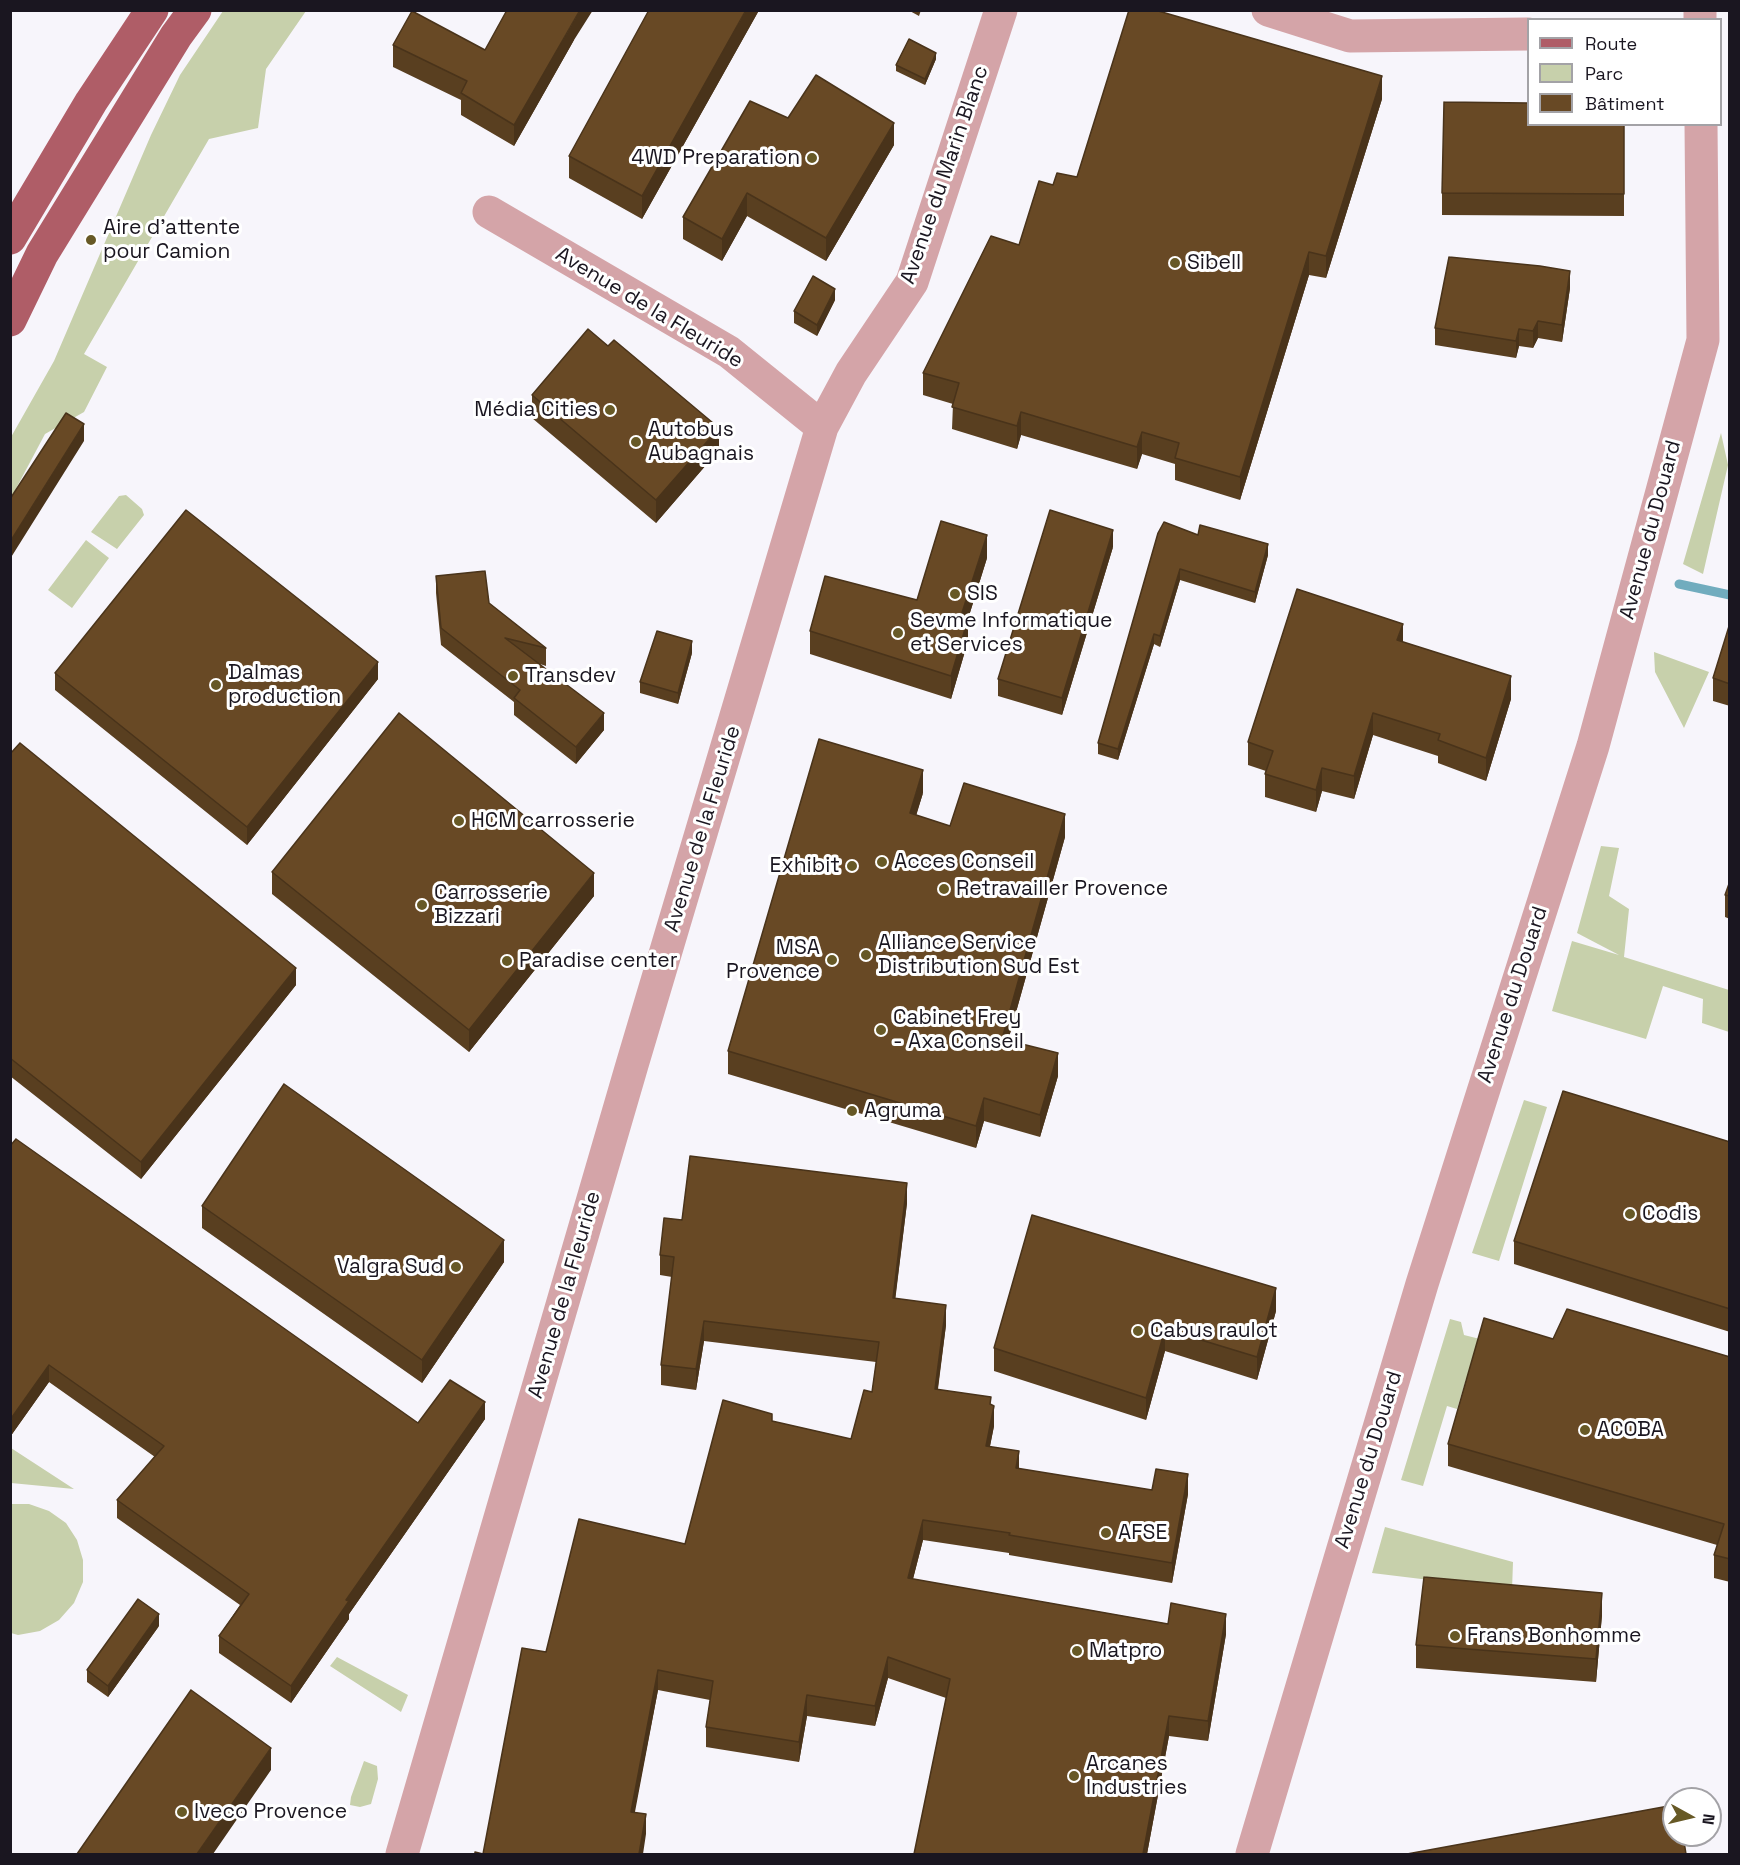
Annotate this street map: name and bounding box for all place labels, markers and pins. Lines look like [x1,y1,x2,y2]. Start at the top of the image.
place label: 4WD Preparation [631,145,800,171]
marker: 4WD Preparation [805,151,819,165]
place label: Aire d'attente pour Camion [103,215,240,265]
marker: Aire d'attente pour Camion [84,233,98,247]
place label: Sibell [1187,250,1241,276]
marker: Sibell [1168,256,1182,270]
place label: Média Cities [474,397,598,423]
marker: Média Cities [603,403,617,417]
place label: Autobus Aubagnais [648,417,754,467]
marker: Autobus Aubagnais [629,435,643,449]
place label: SIS [967,581,998,607]
marker: SIS [948,587,962,601]
place label: Sevme Informatique et Services [910,608,1113,658]
marker: Sevme Informatique et Services [891,626,905,640]
place label: Dalmas production [228,660,341,710]
place label: Transdev [525,663,616,689]
marker: Transdev [506,669,520,683]
marker: Dalmas production [209,678,223,692]
place label: HCM carrosserie [471,808,635,834]
marker: HCM carrosserie [452,814,466,828]
place label: Acces Conseil [894,849,1034,875]
place label: Exhibit [769,853,840,879]
marker: Acces Conseil [875,855,889,869]
marker: Exhibit [845,859,859,873]
place label: Retravailler Provence [956,876,1168,902]
place label: Carrosserie Bizzari [434,880,548,930]
marker: Retravailler Provence [937,882,951,896]
marker: Carrosserie Bizzari [415,898,429,912]
place label: Alliance Service Distribution Sud Est [878,930,1080,980]
place label: MSA Provence [726,935,820,985]
place label: Paradise center [519,948,678,974]
marker: Alliance Service Distribution Sud Est [859,948,873,962]
marker: MSA Provence [825,953,839,967]
marker: Paradise center [500,954,514,968]
place label: Cabinet Frey - Axa Conseil [893,1005,1024,1055]
marker: Cabinet Frey - Axa Conseil [874,1023,888,1037]
place label: Agruma [864,1098,942,1124]
marker: Agruma [845,1104,859,1118]
place label: Codis [1642,1201,1698,1227]
marker: Codis [1623,1207,1637,1221]
place label: Valgra Sud [337,1254,444,1280]
marker: Valgra Sud [449,1260,463,1274]
place label: Cabus raulot [1150,1318,1278,1344]
marker: Cabus raulot [1131,1324,1145,1338]
place label: ACOBA [1597,1417,1664,1443]
marker: ACOBA [1578,1423,1592,1437]
place label: AFSE [1118,1520,1167,1546]
marker: AFSE [1099,1526,1113,1540]
place label: Frans Bonhomme [1467,1623,1641,1649]
marker: Frans Bonhomme [1448,1629,1462,1643]
place label: Matpro [1089,1638,1162,1664]
marker: Matpro [1070,1644,1084,1658]
place label: Arcanes Industries [1086,1751,1187,1801]
marker: Arcanes Industries [1067,1769,1081,1783]
place label: Iveco Provence [194,1799,347,1825]
marker: Iveco Provence [175,1805,189,1819]

